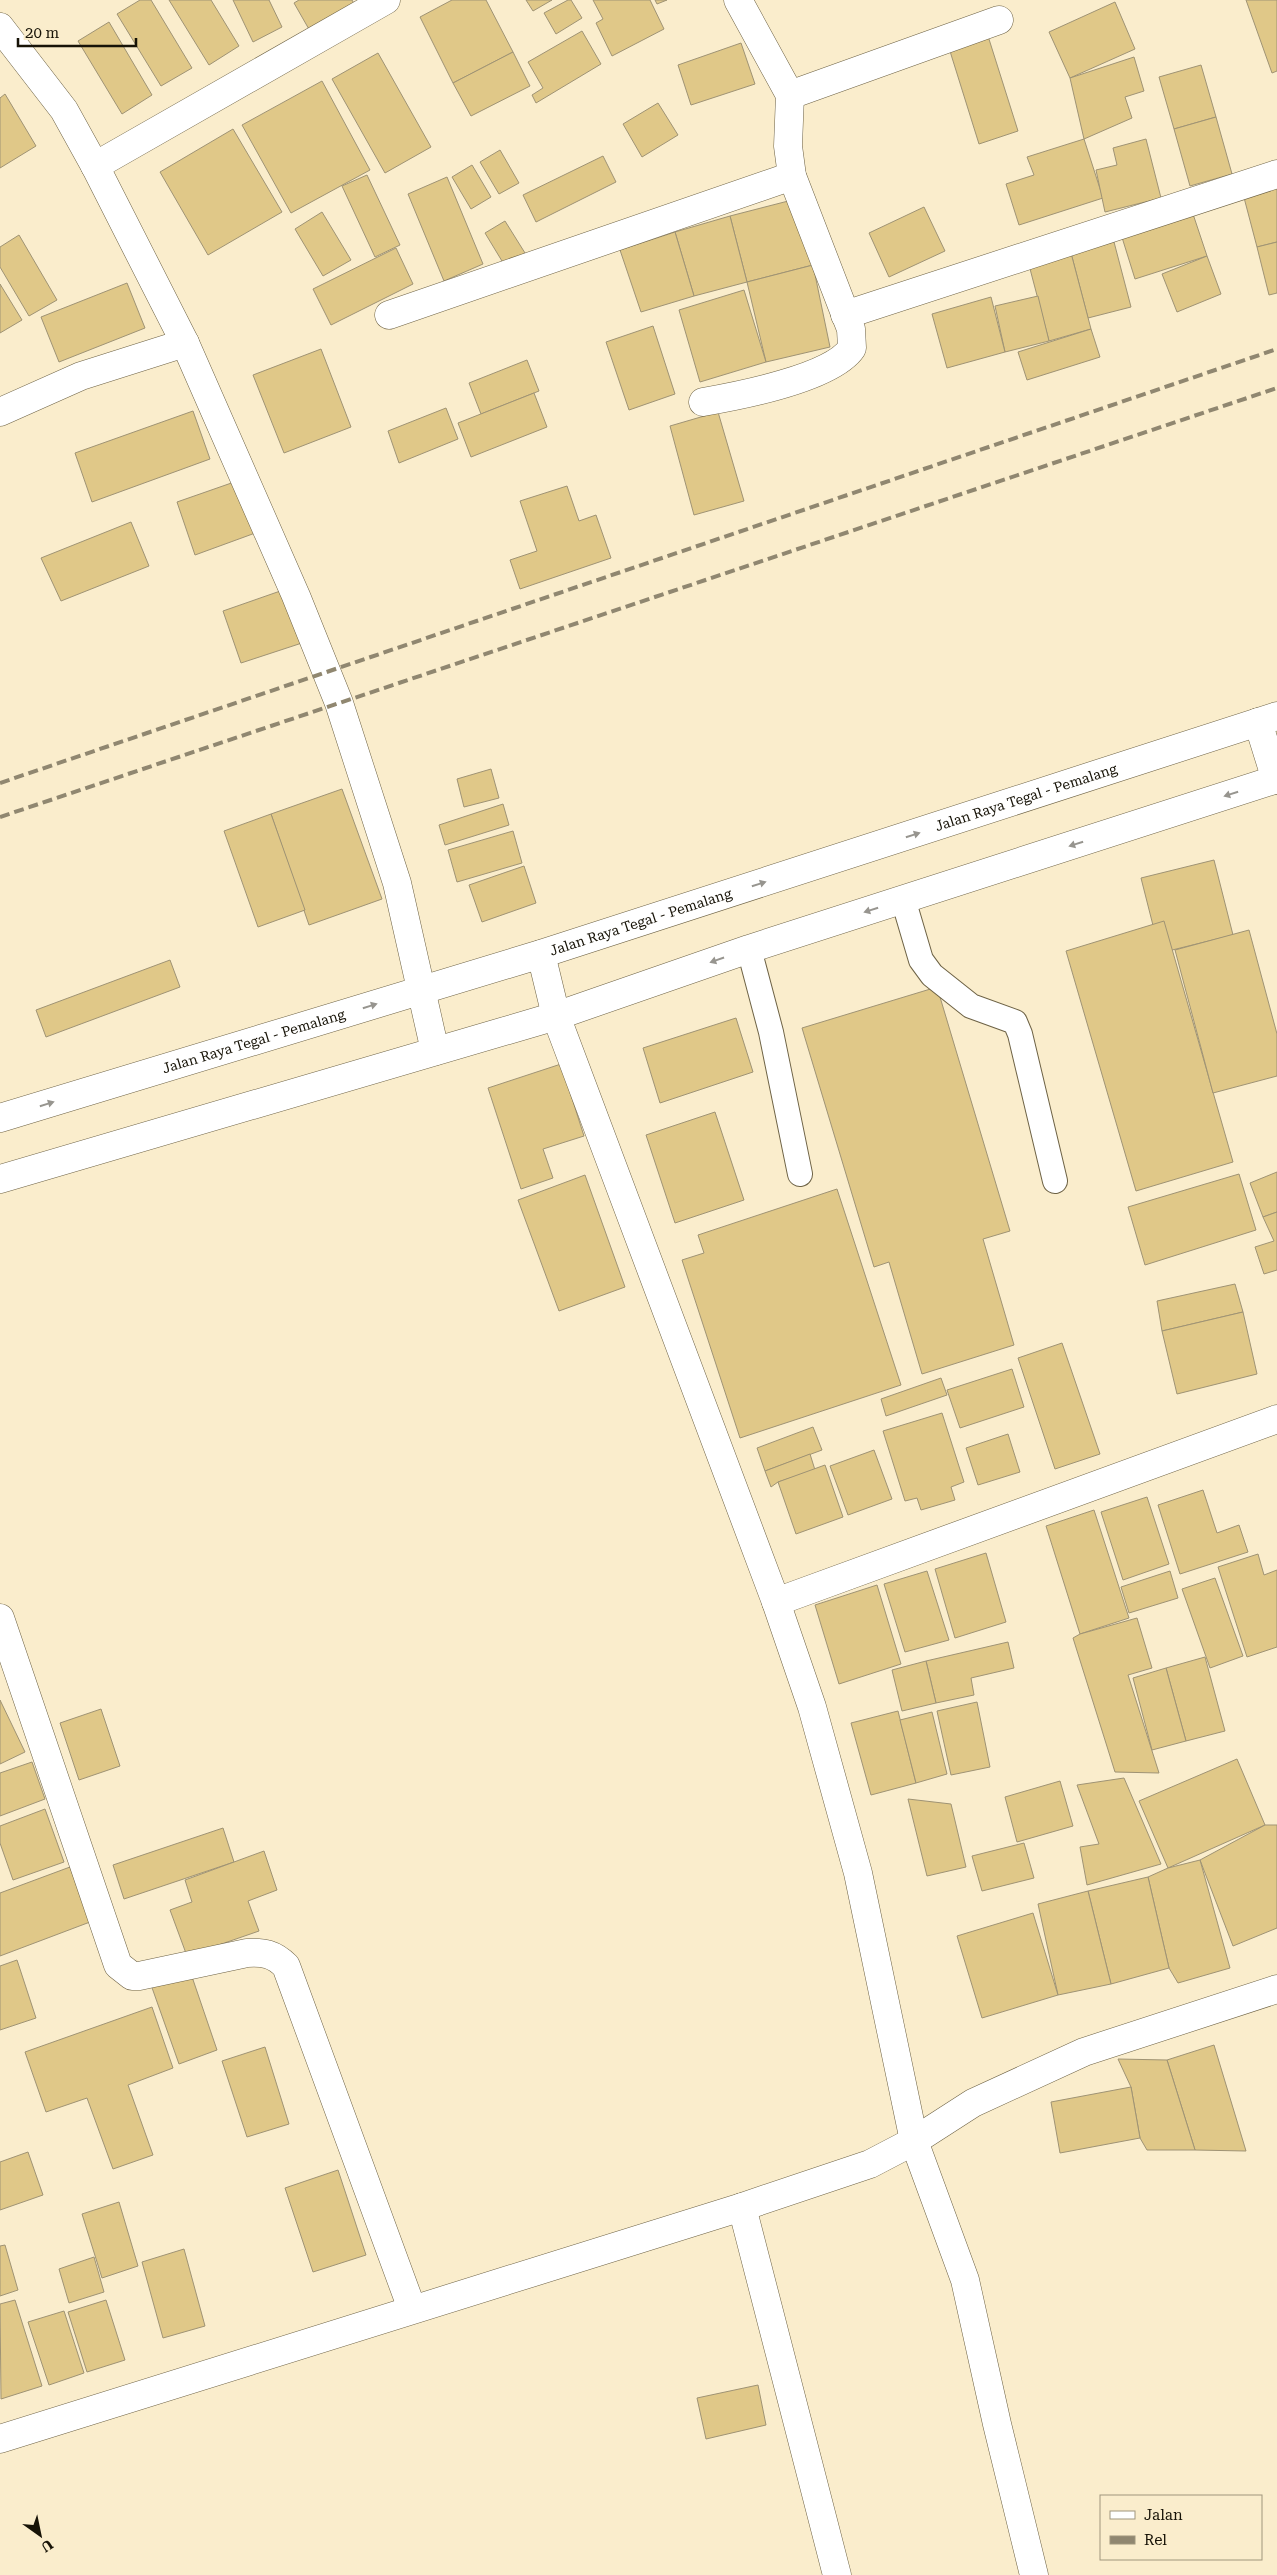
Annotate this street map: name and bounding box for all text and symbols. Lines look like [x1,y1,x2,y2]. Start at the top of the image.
scale bar [18,15,135,47]
text: 20 m [25,24,60,42]
street label: Jalan Raya Tegal - Pemalang [933,760,1119,834]
one-way arrow [1223,791,1238,798]
one-way arrow [906,830,921,838]
one-way arrow [1068,840,1083,848]
one-way arrow [751,880,766,888]
street label: Jalan Raya Tegal - Pemalang [548,885,734,959]
one-way arrow [864,906,879,914]
one-way arrow [709,957,724,965]
one-way arrow [362,1002,377,1010]
street label: Jalan Raya Tegal - Pemalang [160,1006,347,1076]
one-way arrow [39,1100,54,1108]
legend [1100,2495,1262,2560]
text: Jalan [1144,2506,1183,2524]
north arrow [15,2510,65,2560]
text: Rel [1144,2531,1167,2549]
text: U [38,2536,56,2556]

